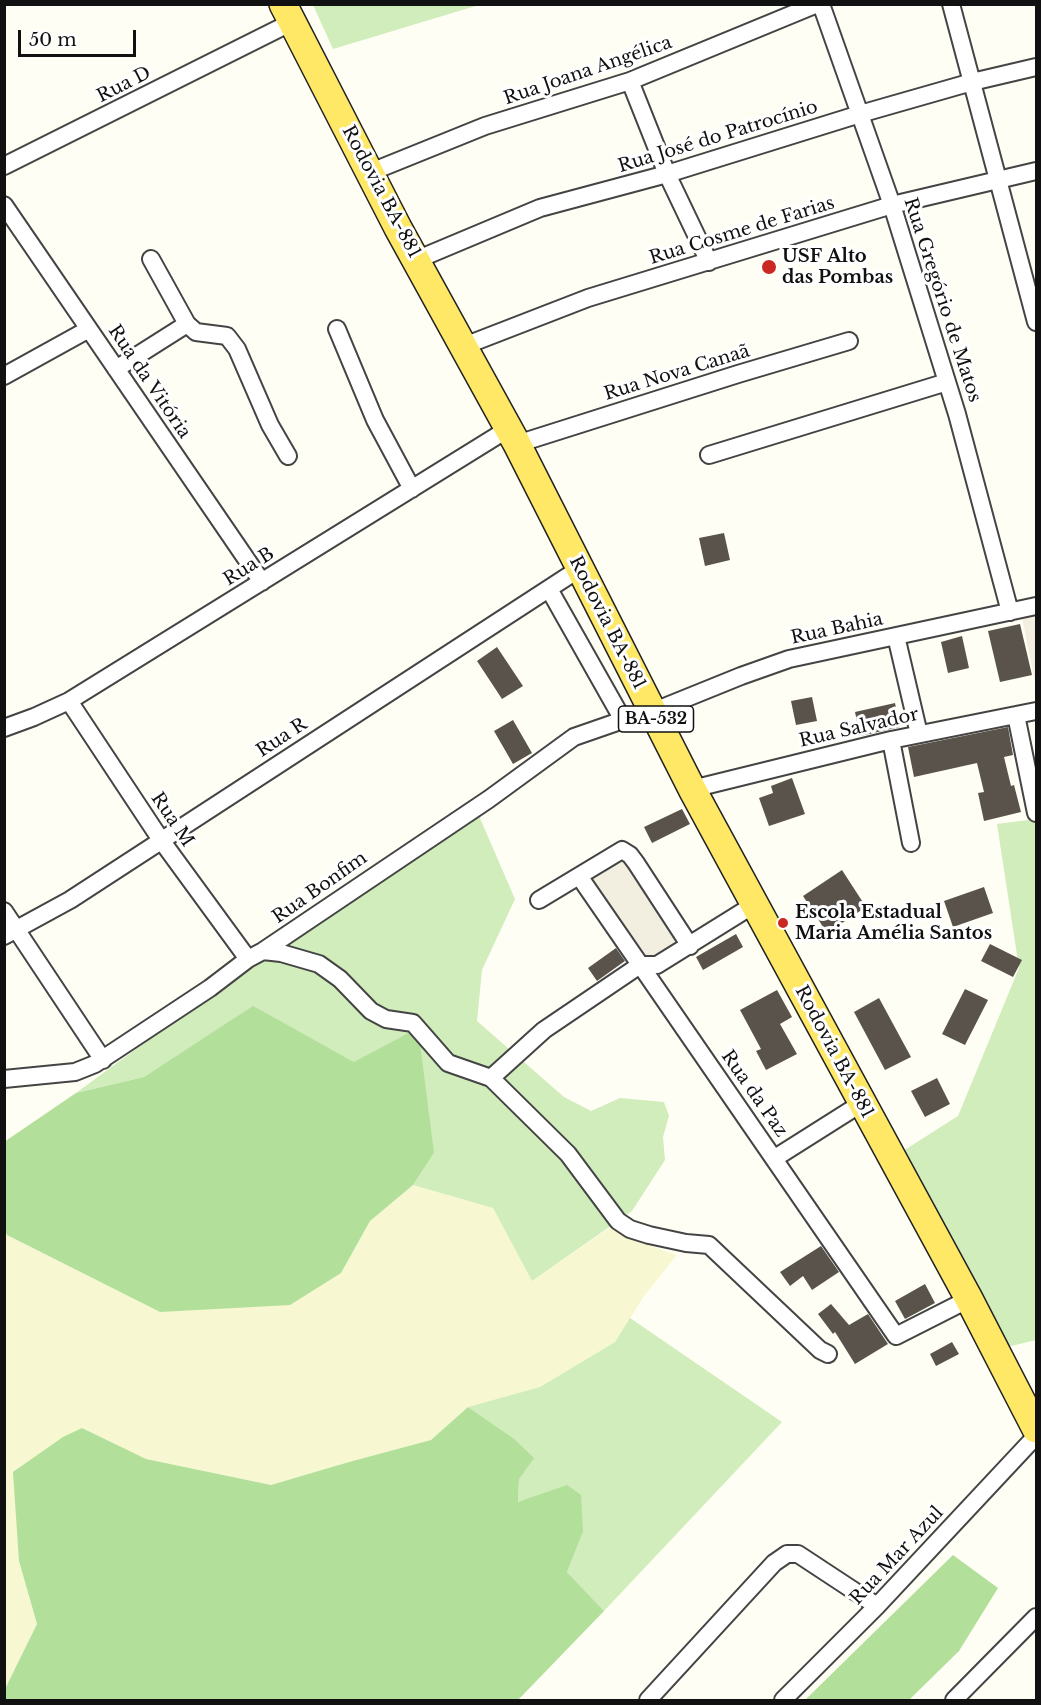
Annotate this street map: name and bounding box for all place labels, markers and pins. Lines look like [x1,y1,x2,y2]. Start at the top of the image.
place label: USF Alto das Pombas [782,246,893,288]
marker: USF Alto das Pombas [760,258,778,276]
place label: Escola Estadual Maria Amélia Santos [795,902,992,944]
marker: Escola Estadual Maria Amélia Santos [776,916,790,930]

